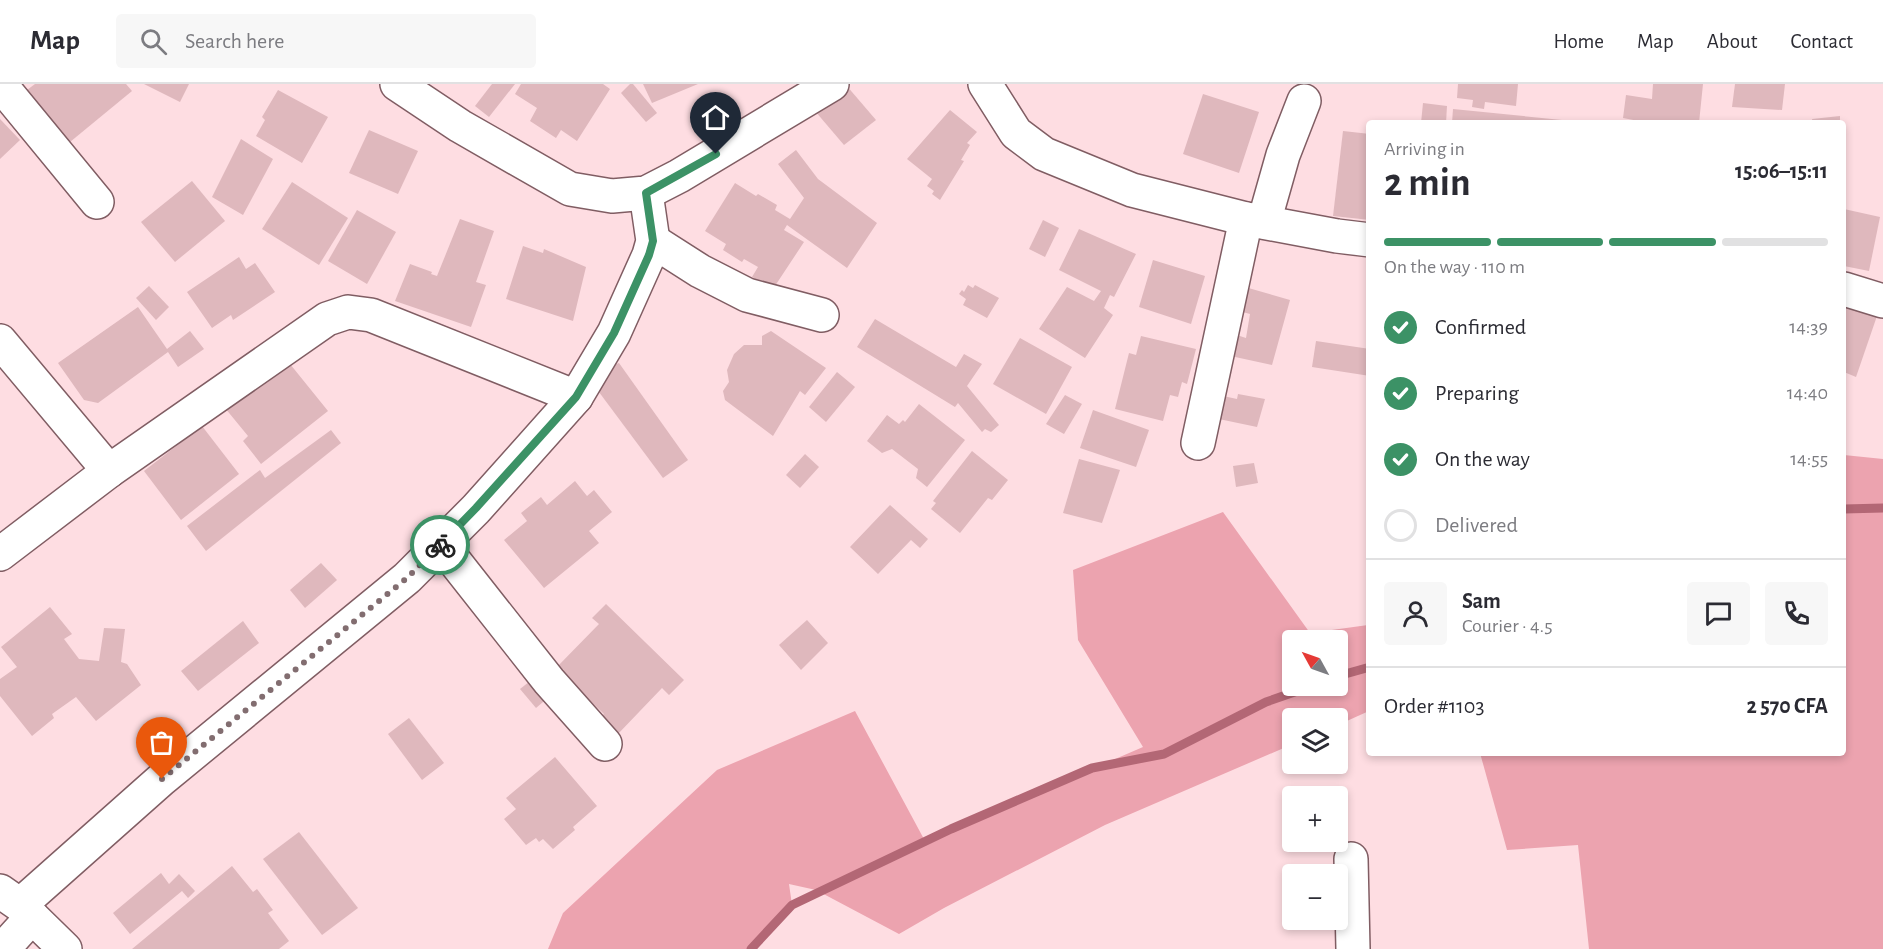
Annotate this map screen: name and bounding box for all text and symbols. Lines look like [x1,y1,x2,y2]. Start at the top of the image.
search box [116,14,536,68]
icon: search [137,25,170,58]
text: Map [30,27,80,55]
text: Search here [185,30,284,52]
text: Home [1553,31,1604,52]
text: Map [1637,31,1674,52]
text: About [1707,31,1757,52]
text: Contact [1790,31,1853,52]
pin [690,92,741,154]
icon: home [699,101,732,134]
text: Arriving in [1384,139,1465,159]
text: 15:06–15:11 [1735,160,1828,182]
text: 2 min [1384,164,1471,203]
text: On the way · 110 m [1384,257,1525,277]
icon: check [1384,311,1417,344]
text: Confirmed [1435,316,1526,338]
text: 14:39 [1789,317,1828,337]
icon: check [1384,377,1417,410]
text: Preparing [1435,382,1519,404]
text: 14:40 [1787,383,1828,403]
icon: check [1384,443,1417,476]
text: On the way [1435,448,1530,470]
text: 14:55 [1790,449,1828,469]
text: Delivered [1435,514,1518,536]
courier [410,515,470,575]
icon: bike [424,529,457,562]
button: person [1384,582,1447,645]
button: chat [1687,582,1750,645]
button: phone [1765,582,1828,645]
text: Sam [1462,590,1501,612]
text: Courier · 4.5 [1462,616,1553,636]
north arrow [1282,630,1348,696]
map controls [1282,630,1348,930]
text: Order #1103 [1384,695,1485,717]
text: 2 570 CFA [1746,695,1828,717]
button: layers [1282,708,1348,774]
pin [136,717,187,779]
icon: bag [145,726,178,759]
button: + [1282,786,1348,852]
button: − [1282,864,1348,930]

